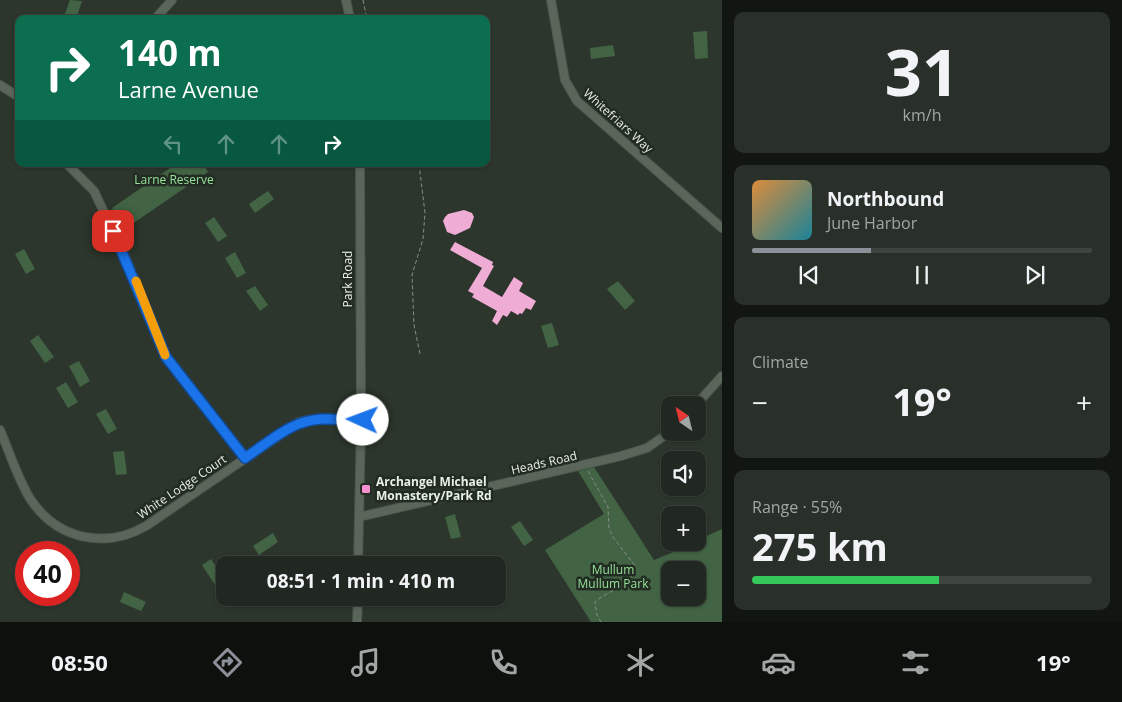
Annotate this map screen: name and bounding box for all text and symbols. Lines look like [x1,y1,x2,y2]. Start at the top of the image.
text: 31 [885,27,959,115]
text: 140 m [118,29,222,76]
icon: right [35,35,100,100]
text: Larne Avenue [118,74,259,104]
street label: Whitefriars Way [580,85,658,157]
text: km/h [903,104,941,126]
icon: left [159,130,187,158]
icon: ahead [212,130,240,158]
icon: ahead [265,130,293,158]
icon: right [318,130,346,158]
park label: Larne Reserve [134,171,214,188]
text: Northbound [827,186,944,212]
pin [92,210,134,252]
text: June Harbor [827,212,917,234]
icon: arrive [99,217,127,245]
street label: Park Road [339,251,356,307]
icon: previous [795,261,823,289]
icon: pause [908,261,936,289]
icon: next [1021,261,1049,289]
text: Climate [752,351,809,373]
text: 19° [892,375,952,427]
text: − [752,383,768,421]
text: + [1076,383,1092,421]
position arrow [336,393,388,445]
north arrow [661,396,706,441]
map controls [661,396,706,606]
street label: Heads Road [509,447,578,478]
street label: White Lodge Court [134,450,230,523]
button: sound [661,451,706,496]
place label: Archangel Michael Monastery/Park Rd [376,473,492,504]
marker: Archangel Michael Monastery/Park Rd [360,483,372,495]
text: Range · 55% [752,496,842,518]
button: + [661,506,706,551]
text: 275 km [752,520,888,572]
speed limit sign: 40 [15,541,80,606]
park label: Mullum Mullum Park [578,561,649,592]
button: − [661,561,706,606]
text: 08:51 · 1 min · 410 m [267,568,455,594]
icon: directions [210,645,245,680]
icon: music [348,645,383,680]
icon: phone [486,645,521,680]
icon: climate [623,645,658,680]
icon: car [761,645,796,680]
icon: filters [898,645,933,680]
text: 08:50 [51,647,108,677]
text: 19° [1036,647,1071,677]

